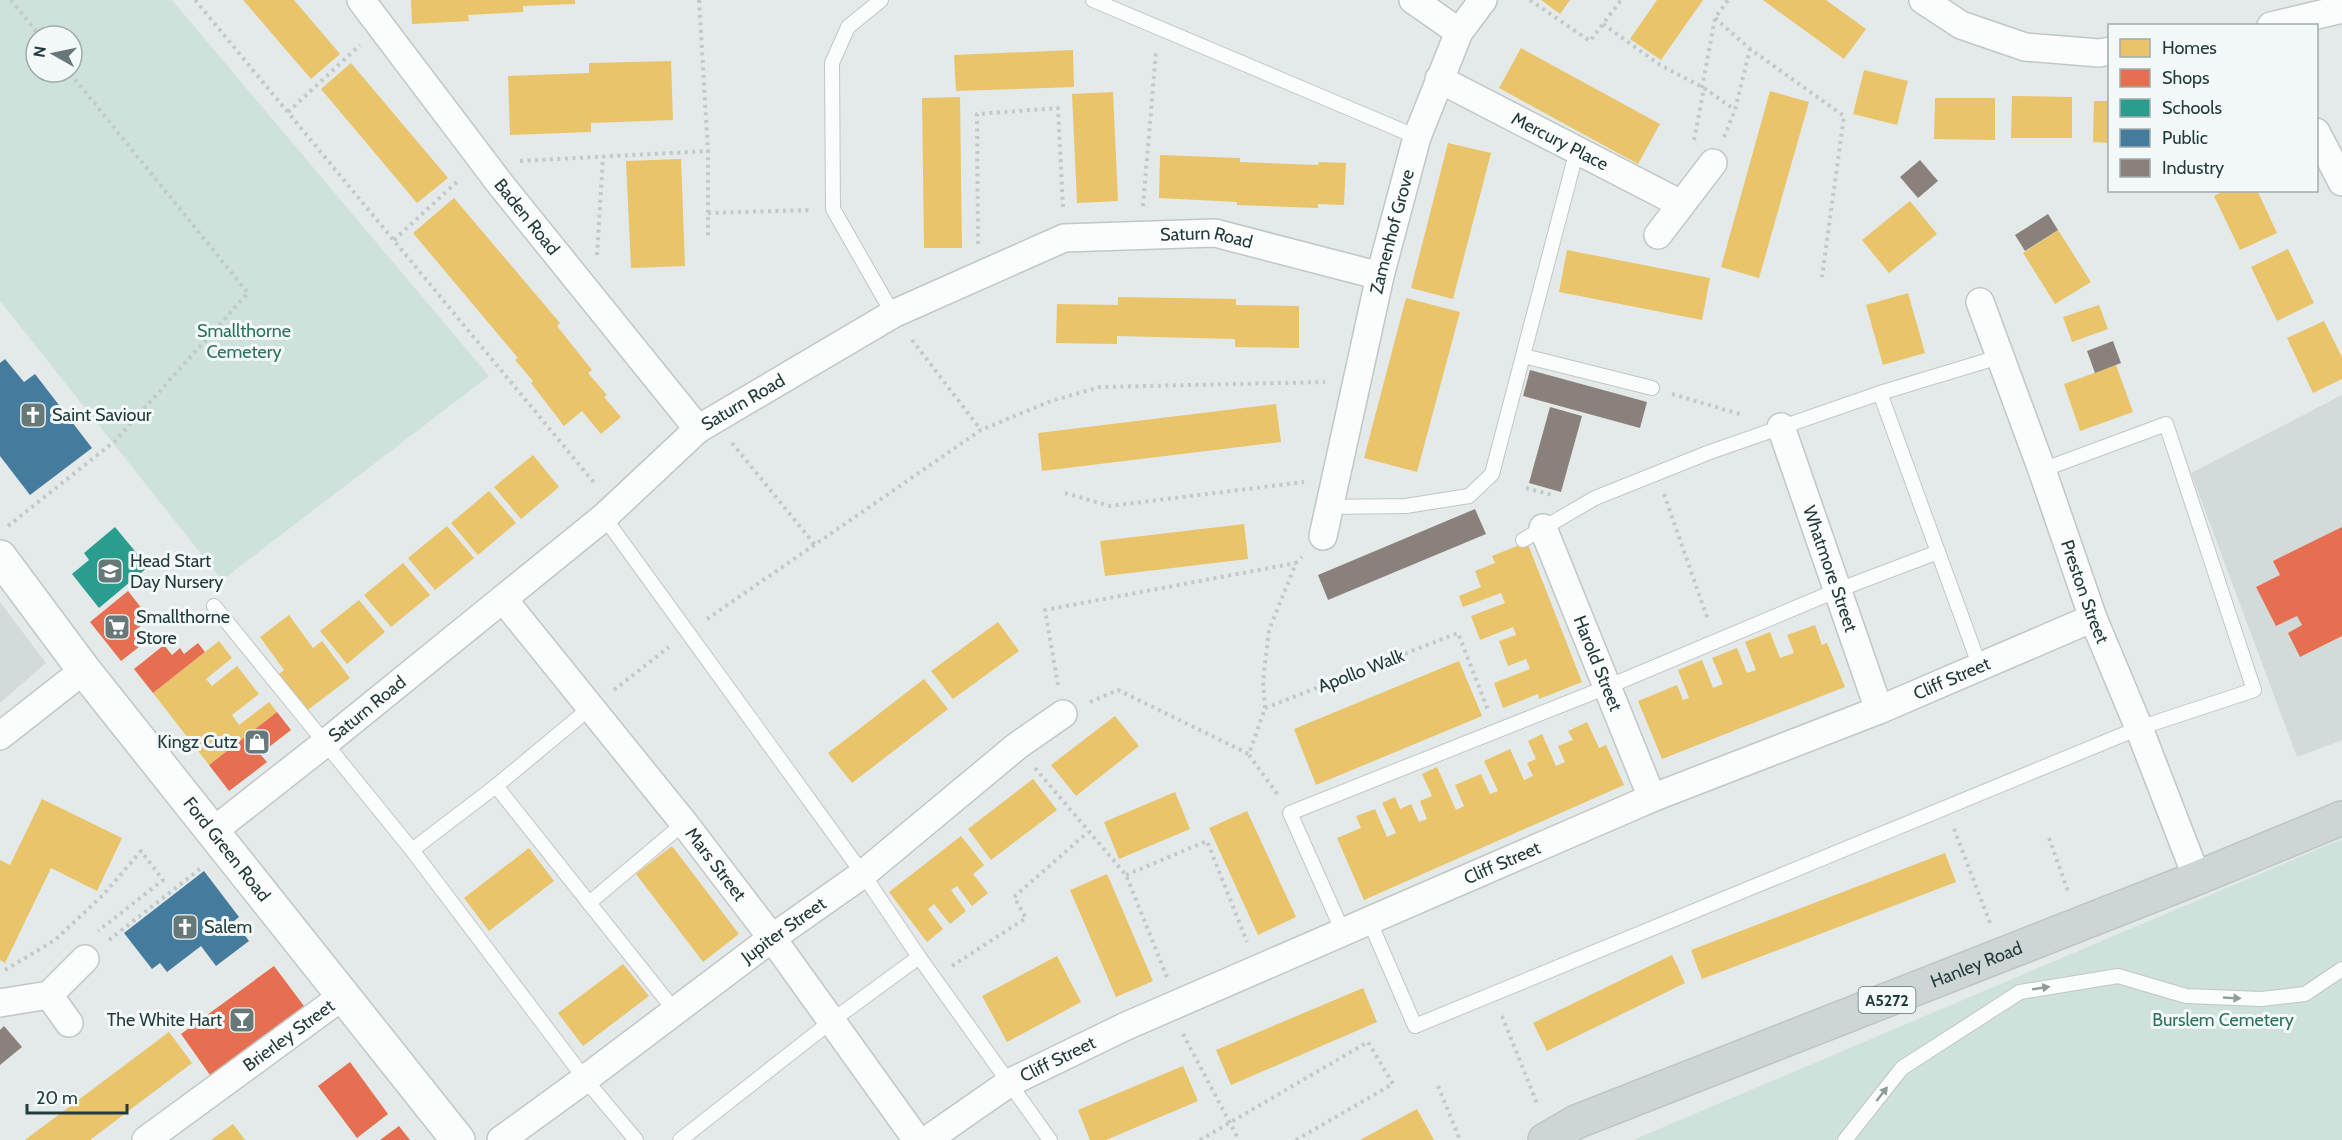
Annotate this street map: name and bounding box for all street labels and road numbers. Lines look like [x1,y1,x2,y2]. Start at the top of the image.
street label: Mercury Place [1508,107,1612,175]
street label: Zamenhof Grove [1365,167,1419,296]
street label: Baden Road [489,174,564,260]
street label: Saturn Road [1160,222,1255,253]
street label: Saturn Road [697,369,789,436]
street label: Whatmore Street [1798,503,1862,635]
street label: Preston Street [2056,537,2113,647]
street label: Harold Street [1569,612,1627,714]
street label: Apollo Walk [1315,644,1408,698]
street label: Cliff Street [1910,653,1994,705]
street label: Saturn Road [324,671,410,747]
street label: Ford Green Road [179,793,275,906]
street label: Mars Street [681,823,751,905]
street label: Cliff Street [1460,837,1544,889]
street label: Jupiter Street [736,892,830,969]
street label: Hanley Road [1927,937,2025,993]
road number: A5272 [1858,987,1916,1013]
street label: Brierley Street [239,995,339,1076]
street label: Cliff Street [1016,1032,1099,1087]

